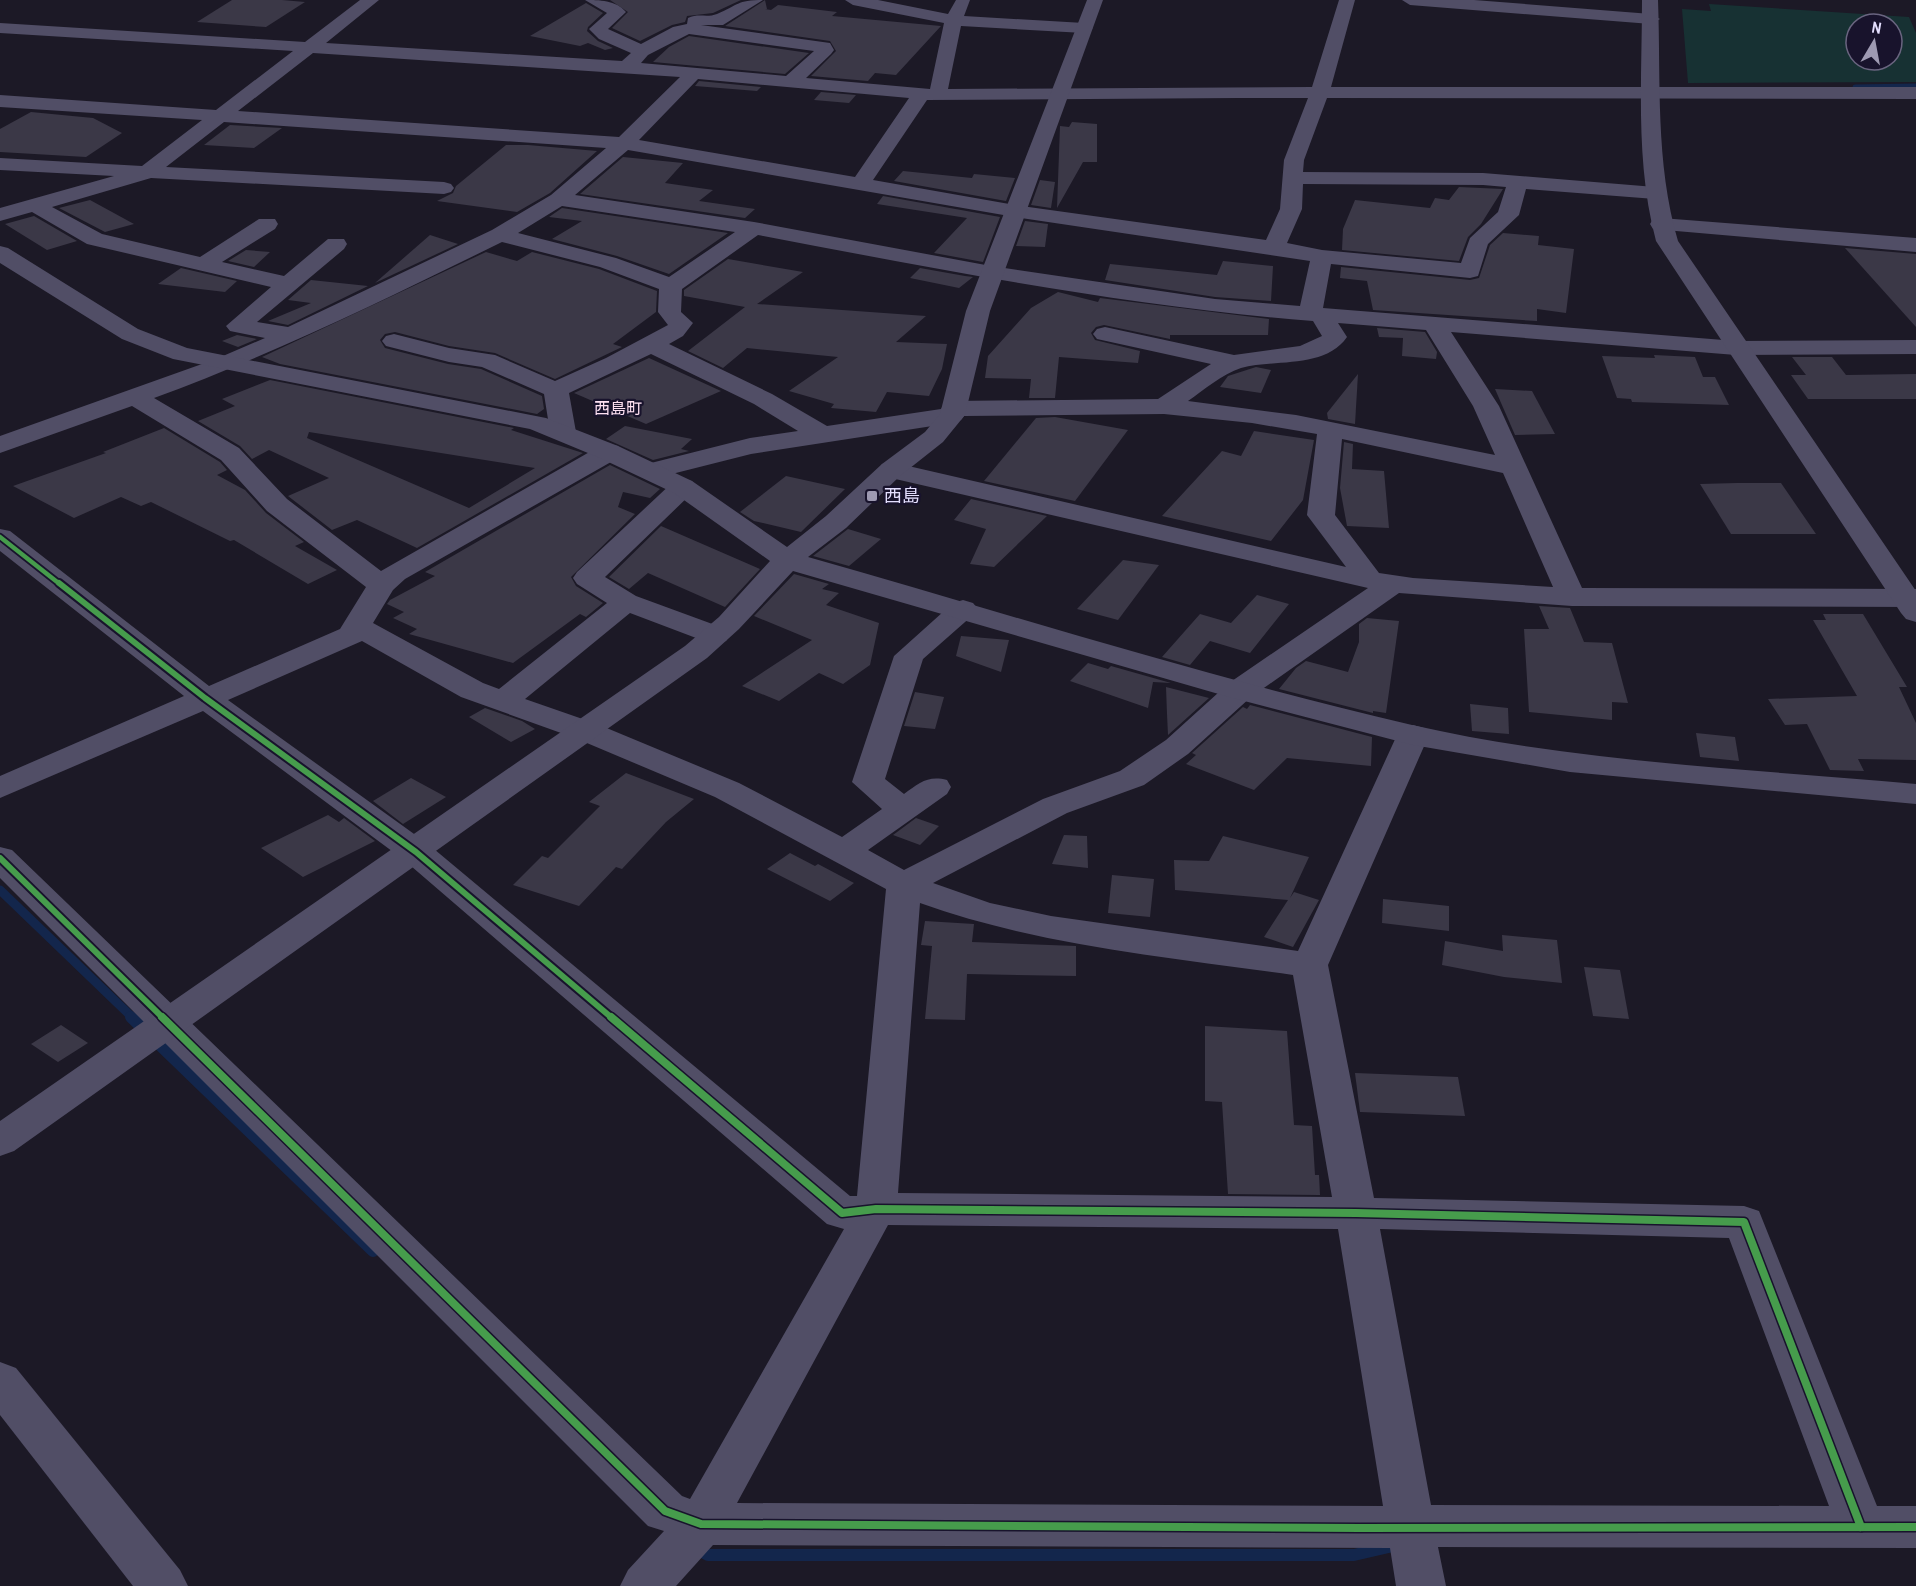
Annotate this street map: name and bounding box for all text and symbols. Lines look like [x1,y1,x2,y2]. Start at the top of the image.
north arrow [1844,12,1904,72]
text: N [1870,16,1883,39]
district label: 西島町 [594,397,642,419]
place label: 西島 [884,483,920,508]
marker: 西島 [865,489,879,503]

